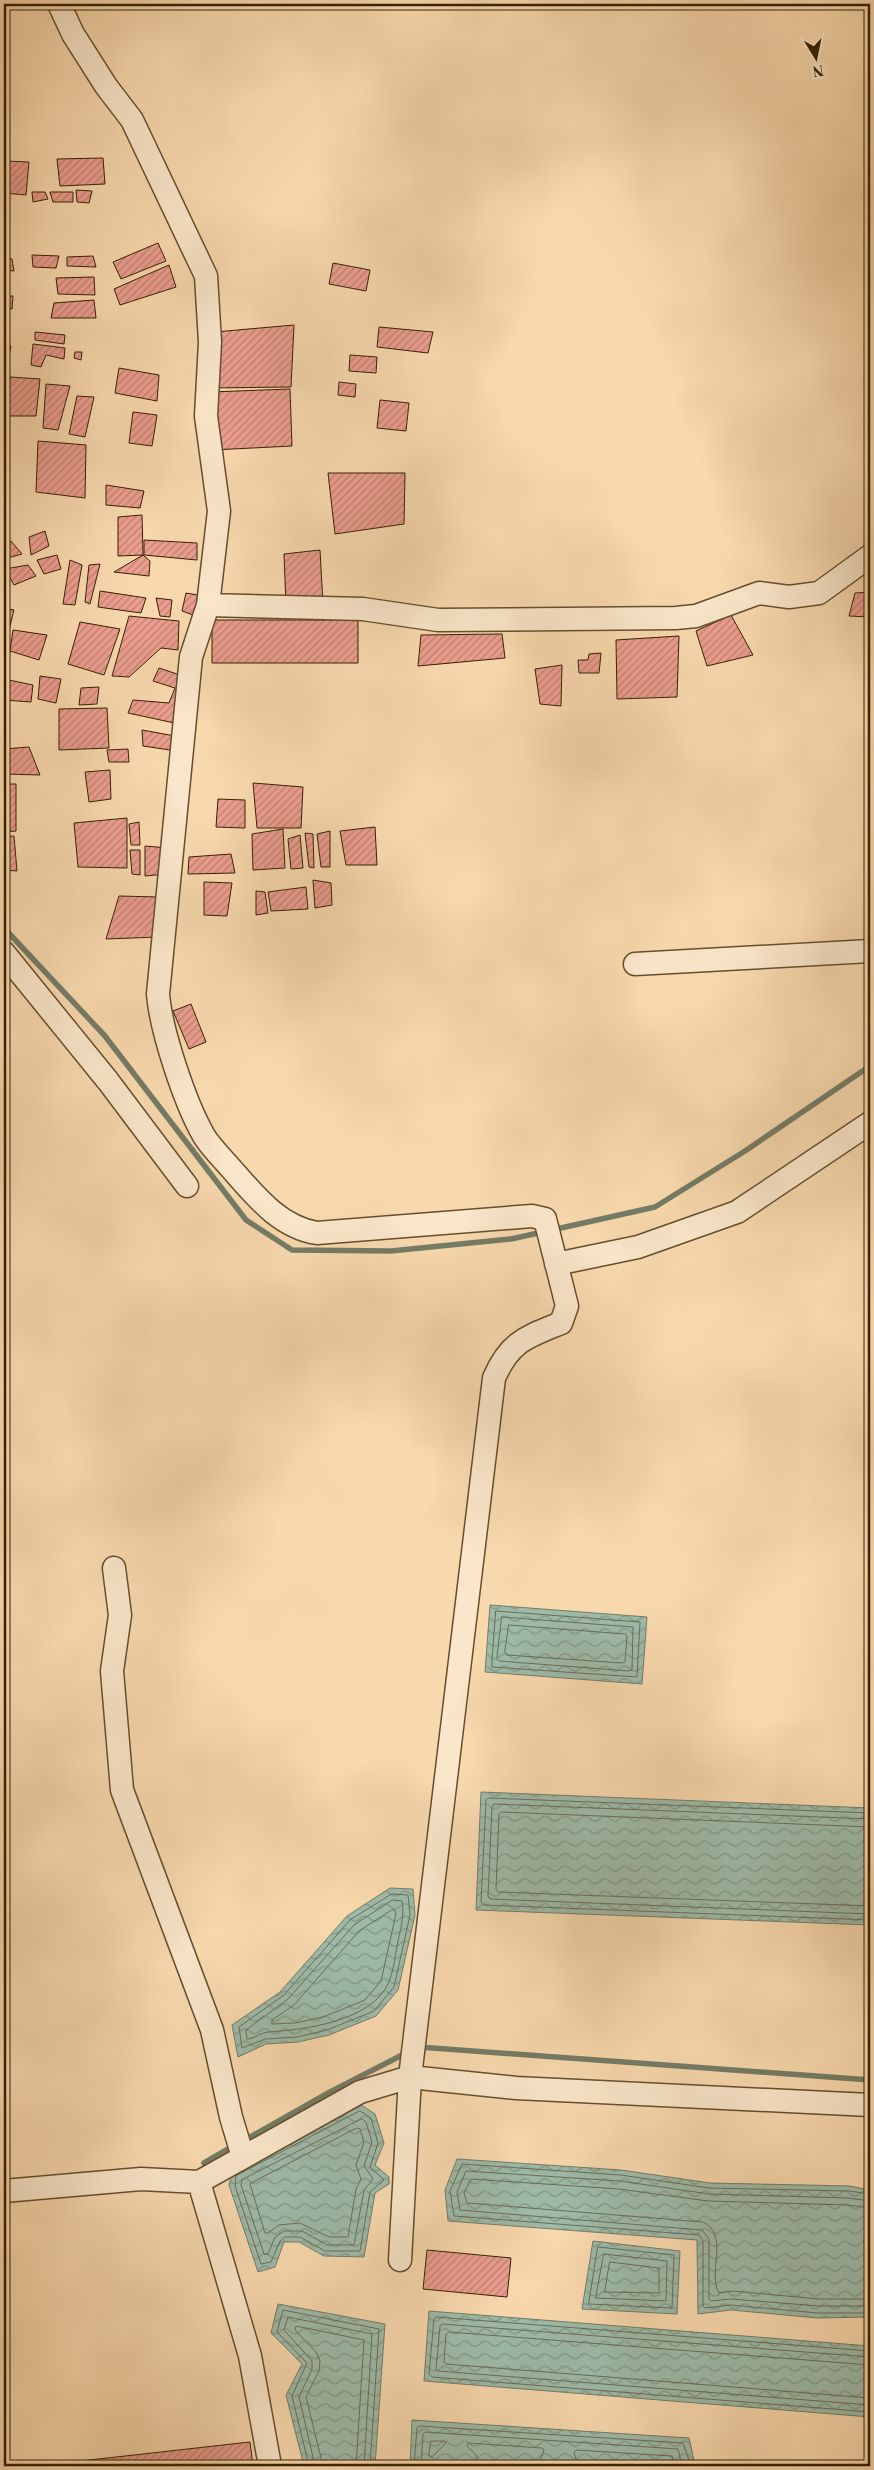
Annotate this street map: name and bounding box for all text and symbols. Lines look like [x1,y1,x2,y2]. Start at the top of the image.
north arrow [792,32,842,82]
text: N [811,60,825,80]

